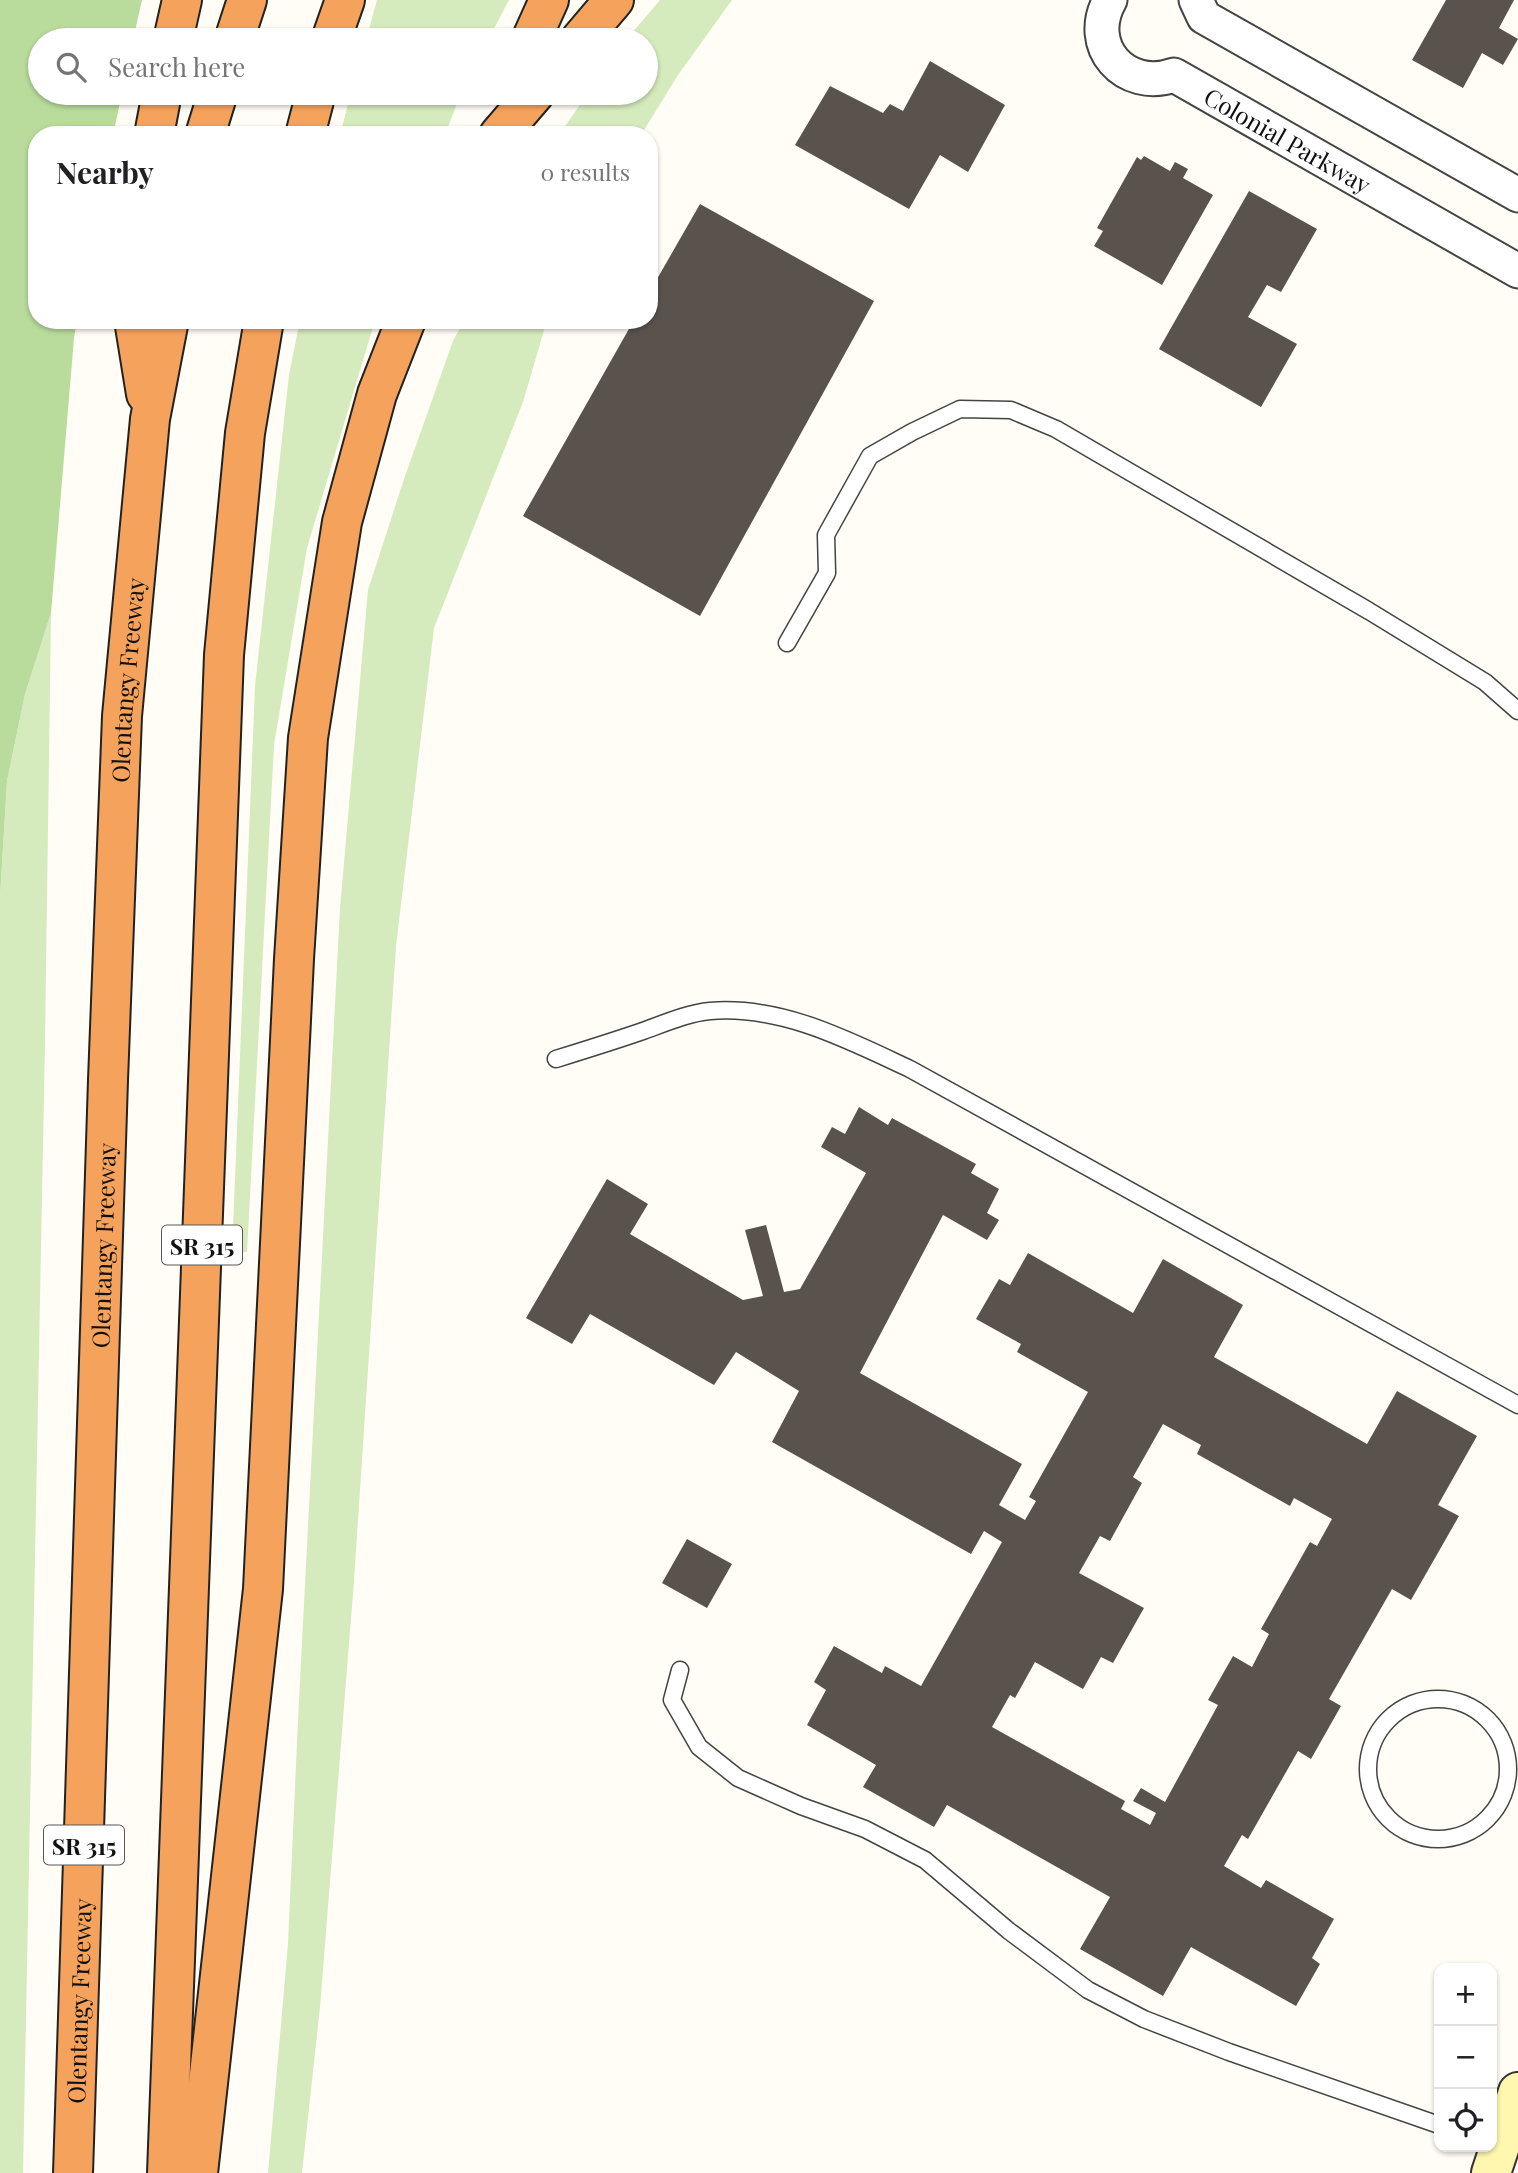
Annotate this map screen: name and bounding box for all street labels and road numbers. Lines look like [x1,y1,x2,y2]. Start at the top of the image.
street label: Colonial Parkway [1199,80,1377,200]
street label: Olentangy Freeway [103,576,151,783]
street label: Olentangy Freeway [83,1142,122,1349]
road number: SR 315 [162,1226,242,1264]
road number: SR 315 [44,1826,124,1864]
street label: Olentangy Freeway [59,1898,98,2104]

